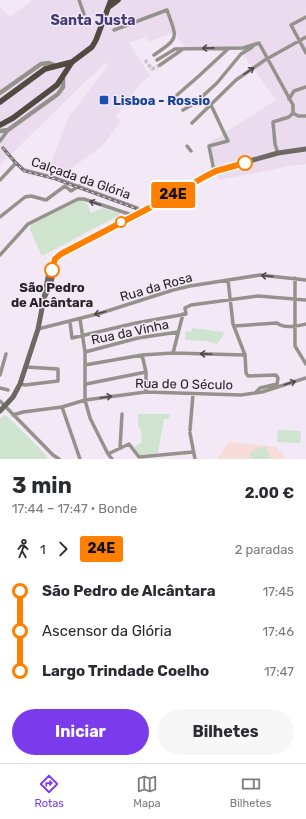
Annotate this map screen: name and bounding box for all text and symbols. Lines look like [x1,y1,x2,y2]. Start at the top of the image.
district label: Santa Justa [50,12,136,29]
one-way arrow [202,44,215,52]
one-way arrow [243,67,254,75]
place label: Lisboa - Rossio [113,93,210,108]
marker: Lisboa - Rossio [98,94,110,106]
street label: Calçada da Glória [29,154,133,202]
unlabelled marker [237,155,253,171]
line badge: 24E [150,182,196,208]
text: 24E [159,186,187,203]
one-way arrow [89,198,101,206]
unlabelled marker [115,216,127,228]
marker: São Pedro de Alcântara [44,262,60,278]
street label: Rua da Rosa [118,270,194,304]
one-way arrow [261,272,274,279]
place label: São Pedro de Alcântara [11,280,93,310]
one-way arrow [94,310,107,317]
street label: Rua da Vinha [90,316,170,348]
one-way arrow [200,350,213,357]
street label: Rua de O Século [135,376,233,392]
one-way arrow [283,379,295,387]
one-way arrow [99,393,112,401]
text: 3 min [12,472,72,499]
text: 2.00 € [245,484,294,502]
text: 17:44 – 17:47 · Bonde [12,501,137,516]
icon: walk [12,538,34,560]
icon: forward [52,538,74,560]
text: 24E [88,540,115,557]
text: 1 [40,542,46,557]
text: 2 paradas [235,542,294,557]
text: São Pedro de Alcântara [42,582,216,600]
text: 17:45 [263,584,294,599]
text: Ascensor da Glória [42,622,172,640]
text: 17:46 [263,624,294,639]
text: Largo Trindade Coelho [42,662,209,680]
text: 17:47 [264,664,294,679]
button: Iniciar [12,709,149,755]
button: Bilhetes [157,709,294,755]
tab: Rotas [35,773,64,810]
tab: Mapa [133,773,161,810]
tab: Bilhetes [230,773,271,810]

